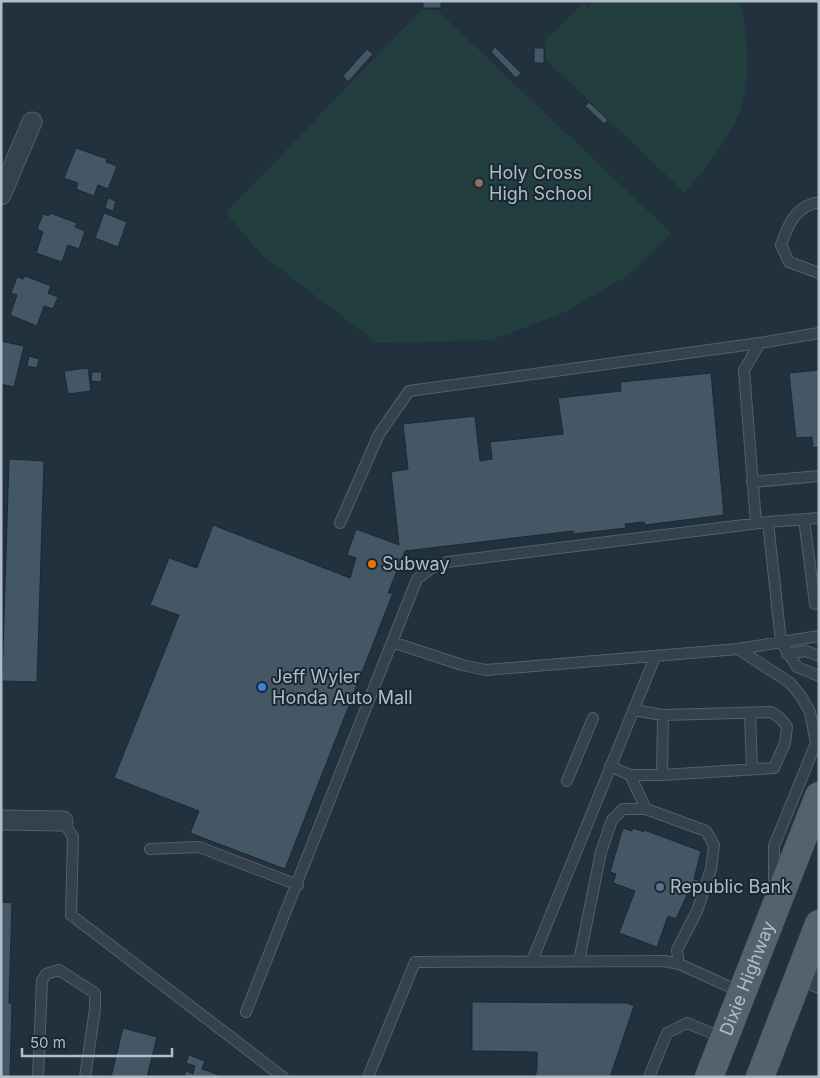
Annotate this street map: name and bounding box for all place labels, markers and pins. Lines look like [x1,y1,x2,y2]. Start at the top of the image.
place label: Holy Cross High School [489,162,592,204]
marker: Holy Cross High School [473,177,485,189]
place label: Subway [382,553,450,574]
marker: Subway [366,558,378,570]
place label: Jeff Wyler Honda Auto Mall [272,666,413,708]
marker: Jeff Wyler Honda Auto Mall [256,681,268,693]
place label: Republic Bank [670,876,791,897]
marker: Republic Bank [654,881,666,893]

